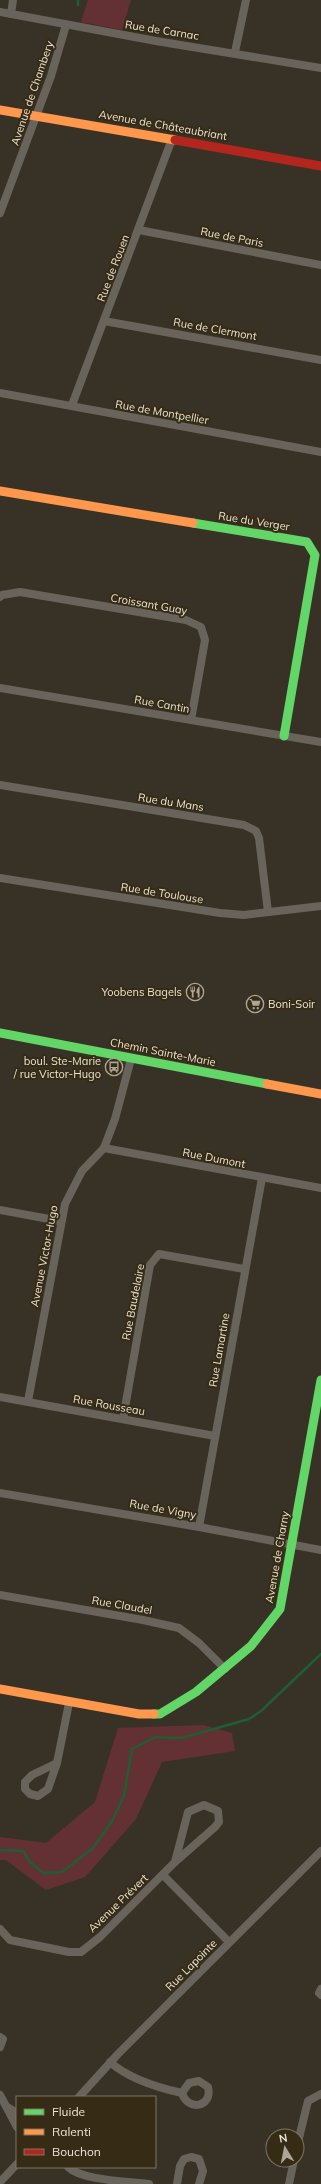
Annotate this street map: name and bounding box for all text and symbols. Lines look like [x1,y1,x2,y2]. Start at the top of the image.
street label: Rue de Carnac [124,17,201,43]
street label: Avenue de Chambery [8,39,57,147]
street label: Avenue de Châteaubriant [98,107,228,143]
street label: Rue de Paris [199,224,265,250]
street label: Rue de Rouen [94,232,132,304]
street label: Rue de Clermont [172,315,258,343]
street label: Rue de Montpellier [114,397,210,427]
street label: Rue du Verger [217,508,291,534]
street label: Croissant Guay [109,590,189,618]
street label: Rue Cantin [133,692,191,716]
street label: Rue du Mans [137,790,205,814]
street label: Rue de Toulouse [120,880,204,906]
restaurant icon: Yoobens Bagels [185,982,205,1002]
place label: Yoobens Bagels [100,985,182,999]
supermarket icon: Boni-Soir [245,994,265,1014]
place label: Boni-Soir [268,997,315,1011]
street label: Chemin Sainte-Marie [109,1035,217,1069]
place label: boul. Ste-Marie / rue Victor-Hugo [13,1054,101,1081]
bus stop icon: boul. Ste-Marie / rue Victor-Hugo [104,1057,124,1077]
street label: Rue Dumont [181,1145,247,1171]
street label: Avenue Victor-Hugo [27,1204,61,1308]
street label: Rue Baudelaire [119,1263,147,1341]
street label: Rue Lamartine [206,1312,232,1388]
street label: Rue Rousseau [72,1392,146,1418]
street label: Rue de Vigny [129,1496,198,1522]
street label: Avenue de Charny [262,1510,292,1604]
street label: Rue Claudel [91,1593,153,1617]
street label: Avenue Prévert [85,1871,151,1935]
street label: Rue Lapointe [162,1936,220,1994]
legend [16,2096,156,2168]
text: Fluide [52,2104,85,2119]
text: Ralenti [52,2124,91,2139]
north arrow [265,2128,305,2168]
text: N [278,2131,289,2146]
text: Bouchon [52,2144,101,2159]

